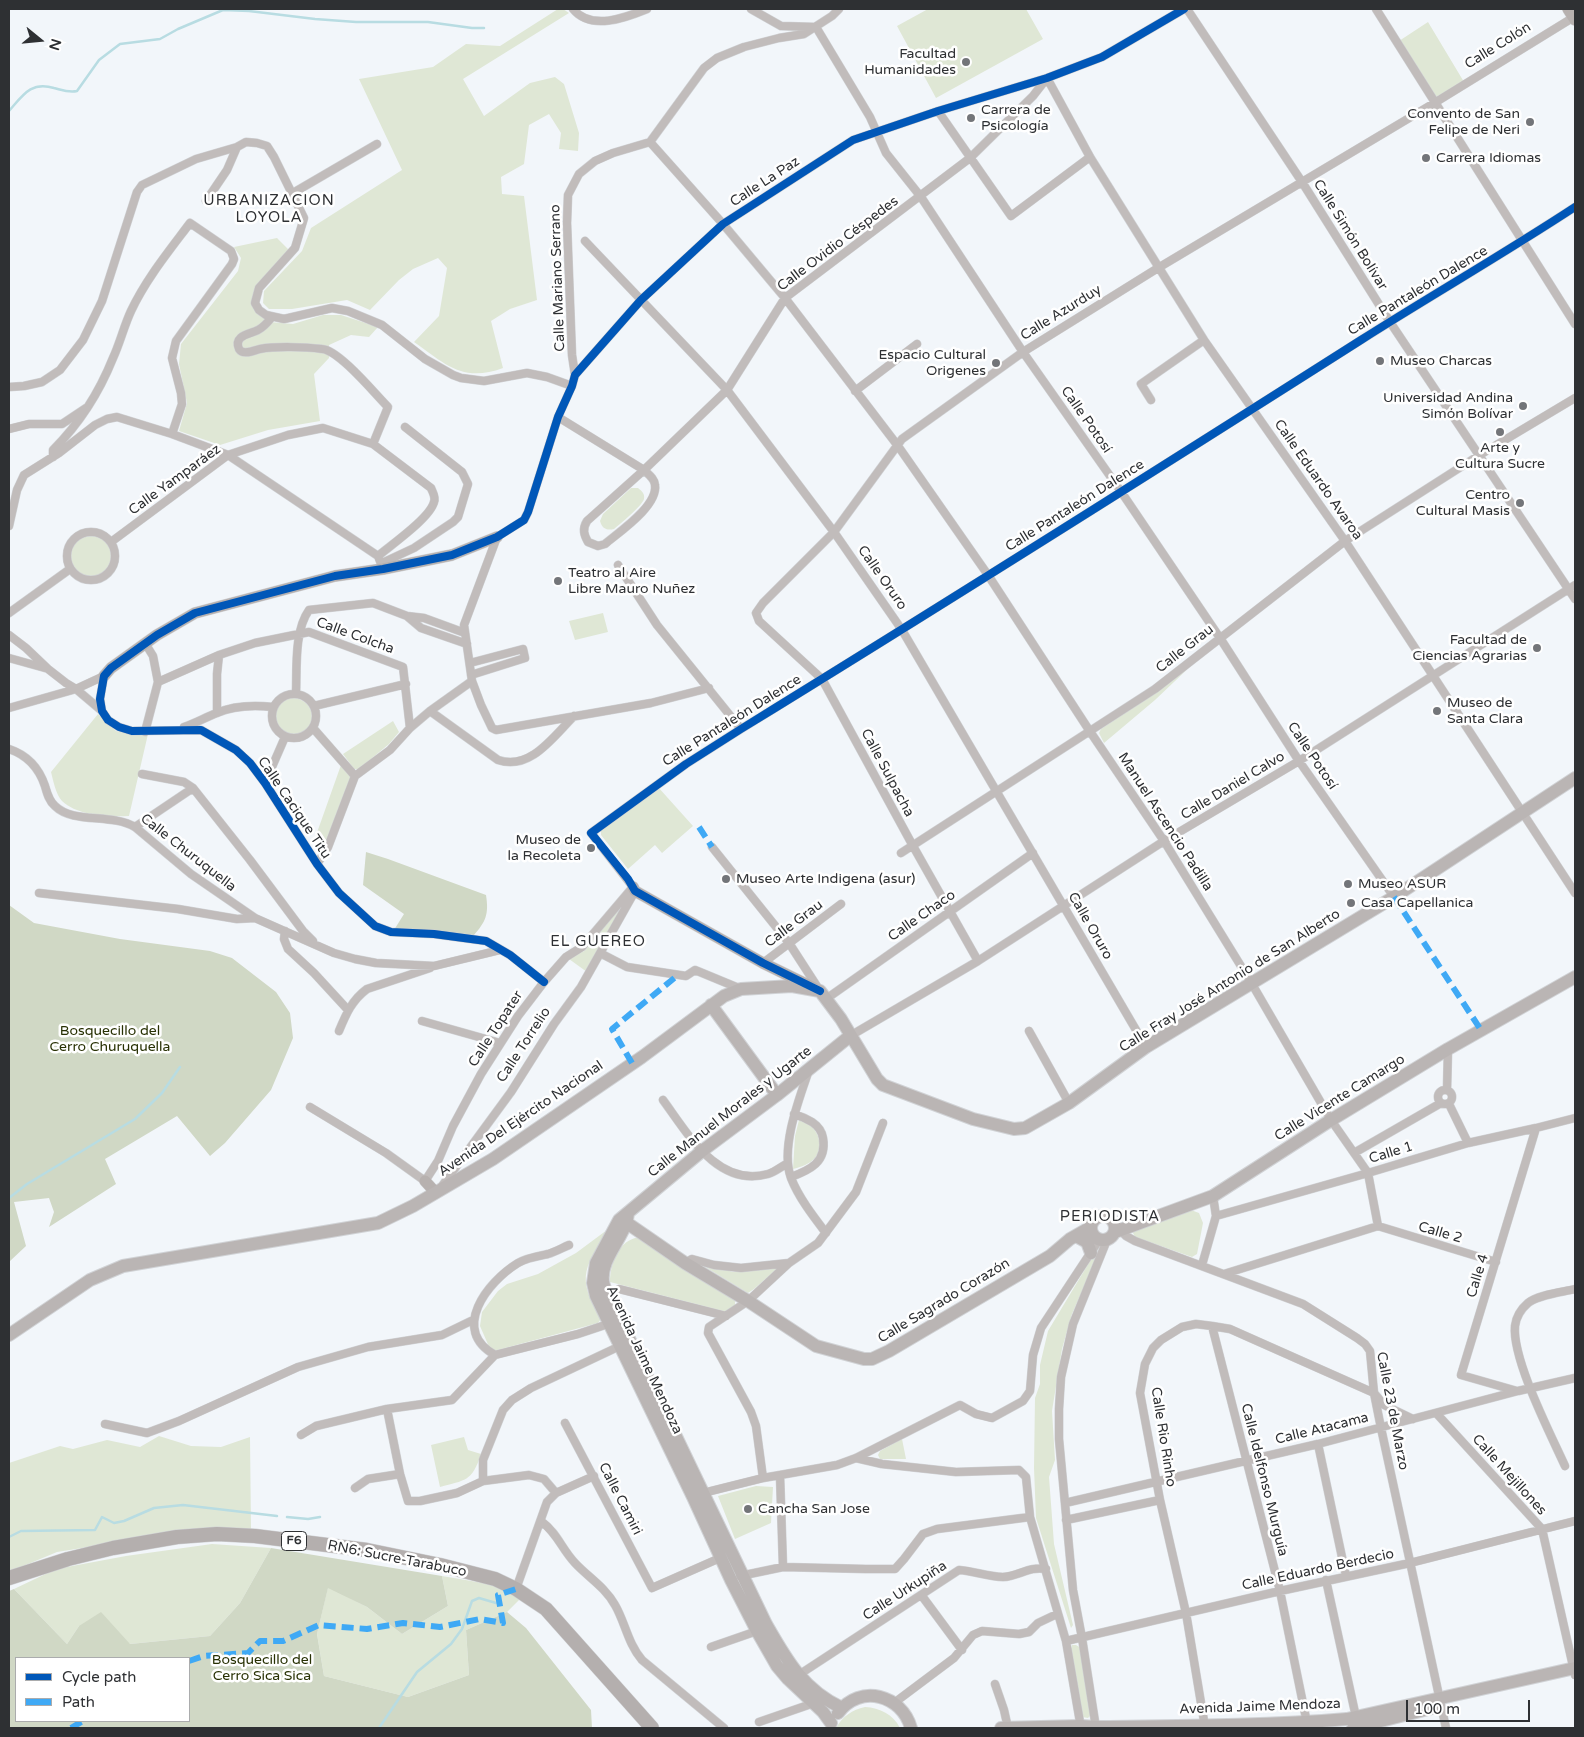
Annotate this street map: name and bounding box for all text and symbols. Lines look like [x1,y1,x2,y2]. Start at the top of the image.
north arrow [15,15,65,65]
street label: Calle Colón [1462,19,1534,73]
text: N [45,37,65,52]
place label: Facultad Humanidades [864,46,956,78]
marker: Facultad Humanidades [960,56,972,68]
place label: Carrera de Psicología [981,102,1051,134]
place label: Convento de San Felipe de Neri [1407,106,1520,138]
marker: Carrera de Psicología [965,112,977,124]
marker: Convento de San Felipe de Neri [1524,116,1536,128]
place label: Carrera Idiomas [1436,150,1541,166]
marker: Carrera Idiomas [1420,152,1432,164]
street label: Calle La Paz [727,153,803,211]
street label: Calle Simón Bolívar [1309,177,1391,293]
district label: URBANIZACION LOYOLA [202,192,336,227]
street label: Calle Ovidio Céspedes [774,193,902,295]
street label: Calle Mariano Serrano [547,204,569,352]
street label: Calle Pantaleón Dalence [1345,243,1491,339]
street label: Calle Azurduy [1017,281,1105,345]
place label: Espacio Cultural Origenes [878,347,986,380]
place label: Museo Charcas [1390,353,1492,369]
marker: Museo Charcas [1374,355,1386,367]
marker: Espacio Cultural Origenes [990,357,1002,369]
street label: Calle Potosí [1057,383,1115,457]
place label: Universidad Andina Simón Bolívar [1383,390,1513,422]
marker: Universidad Andina Simón Bolívar [1517,400,1529,412]
street label: Calle Eduardo Avaroa [1270,417,1366,543]
marker: Arte y Cultura Sucre [1494,426,1506,438]
place label: Arte y Cultura Sucre [1455,440,1545,472]
street label: Calle Yamparáez [126,441,224,519]
street label: Calle Pantaleón Dalence [1003,456,1147,556]
place label: Centro Cultural Masis [1416,487,1510,520]
marker: Centro Cultural Masis [1514,497,1526,509]
street label: Calle Oruro [854,542,910,614]
place label: Teatro al Aire Libre Mauro Nuñez [568,565,695,598]
marker: Teatro al Aire Libre Mauro Nuñez [552,575,564,587]
street label: Calle Colcha [314,614,396,658]
street label: Calle Grau [1153,621,1217,677]
place label: Facultad de Ciencias Agrarias [1412,632,1527,664]
marker: Facultad de Ciencias Agrarias [1531,642,1543,654]
street label: Calle Pantaleón Dalence [660,671,804,771]
place label: Museo de Santa Clara [1447,695,1523,728]
marker: Museo de Santa Clara [1431,705,1443,717]
street label: Calle Potosí [1283,719,1341,793]
street label: Calle Sulpacha [857,726,917,820]
street label: Calle Daniel Calvo [1178,748,1288,824]
street label: Manuel Ascencio Padilla [1114,750,1216,894]
street label: Calle Cacique Titu [254,754,334,862]
street label: Calle Churuquella [137,810,239,896]
place label: Museo de la Recoleta [508,832,581,864]
marker: Museo de la Recoleta [585,842,597,854]
place label: Museo Arte Indigena (asur) [736,871,915,887]
marker: Museo Arte Indigena (asur) [720,873,732,885]
place label: Museo ASUR [1358,876,1446,892]
marker: Museo ASUR [1342,878,1354,890]
street label: Calle Chaco [885,887,959,945]
street label: Calle Oruro [1064,889,1116,963]
place label: Casa Capellanica [1361,895,1473,911]
street label: Calle Grau [762,897,826,951]
marker: Casa Capellanica [1345,897,1357,909]
street label: Calle Fray José Antonio de San Alberto [1116,906,1344,1056]
district label: EL GUEREO [549,933,647,951]
street label: Calle Topater [465,988,527,1070]
street label: Calle Torrelio [493,1004,555,1086]
park label: Bosquecillo del Cerro Churuquella [50,1023,170,1056]
street label: Calle Manuel Morales y Ugarte [645,1043,815,1181]
street label: Calle Vicente Camargo [1272,1051,1408,1145]
street label: Avenida Del Ejército Nacional [435,1057,607,1181]
street label: Calle 1 [1367,1138,1415,1168]
district label: PERIODISTA [1059,1208,1161,1226]
street label: Calle 2 [1416,1219,1464,1247]
street label: Calle 4 [1463,1252,1493,1300]
street label: Calle Sagrado Corazón [875,1255,1013,1347]
street label: Avenida Jaime Mendoza [602,1283,686,1437]
street label: Calle 23 de Marzo [1372,1351,1412,1471]
street label: Calle Rio Rinho [1147,1386,1179,1488]
street label: Calle Idelfonso Murguía [1237,1402,1291,1558]
street label: Calle Atacama [1274,1409,1370,1449]
street label: Calle Mejillones [1468,1431,1550,1519]
street label: Calle Camiri [595,1460,645,1538]
place label: Cancha San Jose [758,1501,870,1517]
marker: Cancha San Jose [742,1503,754,1515]
road number: F6 [282,1532,306,1550]
street label: RN6: Sucre-Tarabuco [326,1537,468,1581]
street label: Calle Eduardo Berdecio [1240,1546,1396,1594]
street label: Calle Urkupiña [860,1558,950,1624]
park label: Bosquecillo del Cerro Sica Sica [212,1652,312,1684]
legend [15,1657,190,1722]
text: Cycle path [62,1668,136,1686]
scale bar [1409,1690,1533,1722]
text: Path [62,1693,95,1711]
street label: Avenida Jaime Mendoza [1179,1696,1341,1718]
text: 100 m [1414,1700,1460,1718]

